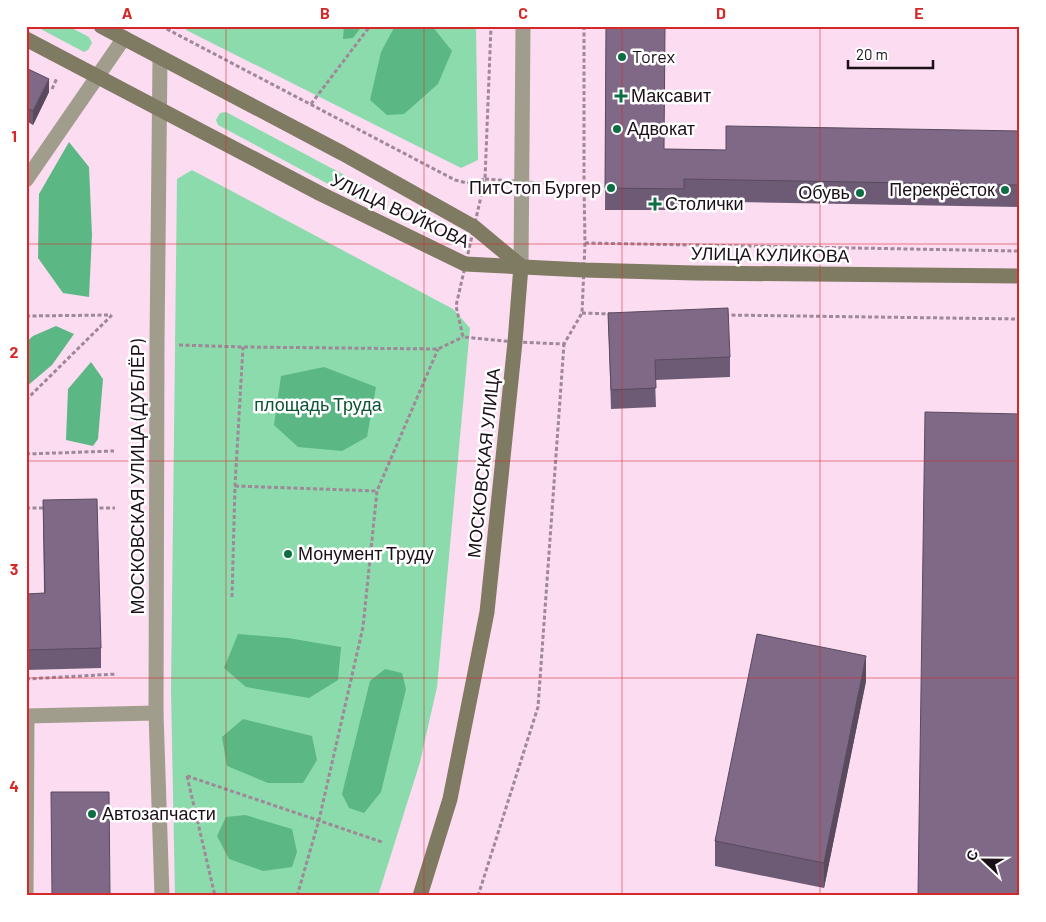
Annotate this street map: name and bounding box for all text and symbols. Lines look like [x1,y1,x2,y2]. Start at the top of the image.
text: A [122,3,133,22]
text: B [320,3,330,22]
text: C [518,3,528,22]
text: D [716,3,726,22]
text: E [914,3,924,22]
scale bar [848,38,934,70]
place label: Torex [632,45,676,67]
text: 20 m [856,45,888,63]
marker: Torex [616,51,628,63]
place label: Максавит [631,84,711,106]
marker: Максавит [615,90,627,102]
place label: Адвокат [627,117,695,139]
marker: Адвокат [611,123,623,135]
text: 1 [11,126,17,145]
street label: УЛИЦА ВОЙКОВА [328,168,473,252]
place label: ПитСтоп Бургер [469,176,601,198]
place label: Перекрёсток [889,178,995,200]
place label: Обувь [798,181,850,203]
marker: ПитСтоп Бургер [605,182,617,194]
marker: Перекрёсток [999,184,1011,196]
marker: Обувь [854,187,866,199]
place label: Столички [665,192,744,214]
marker: Столички [649,198,661,210]
street label: УЛИЦА КУЛИКОВА [691,242,849,266]
street label: МОСКОВСКАЯ УЛИЦА (ДУБЛЁР) [126,339,148,615]
text: 2 [10,342,19,361]
street label: МОСКОВСКАЯ УЛИЦА [462,367,504,559]
park label: площадь Труда [254,393,383,415]
place label: Монумент Труду [298,542,434,564]
marker: Монумент Труду [282,548,294,560]
text: 3 [10,559,18,578]
text: 4 [9,776,19,795]
place label: Автозапчасти [102,802,216,824]
marker: Автозапчасти [86,808,98,820]
north arrow [958,834,1008,884]
text: С [962,847,981,863]

